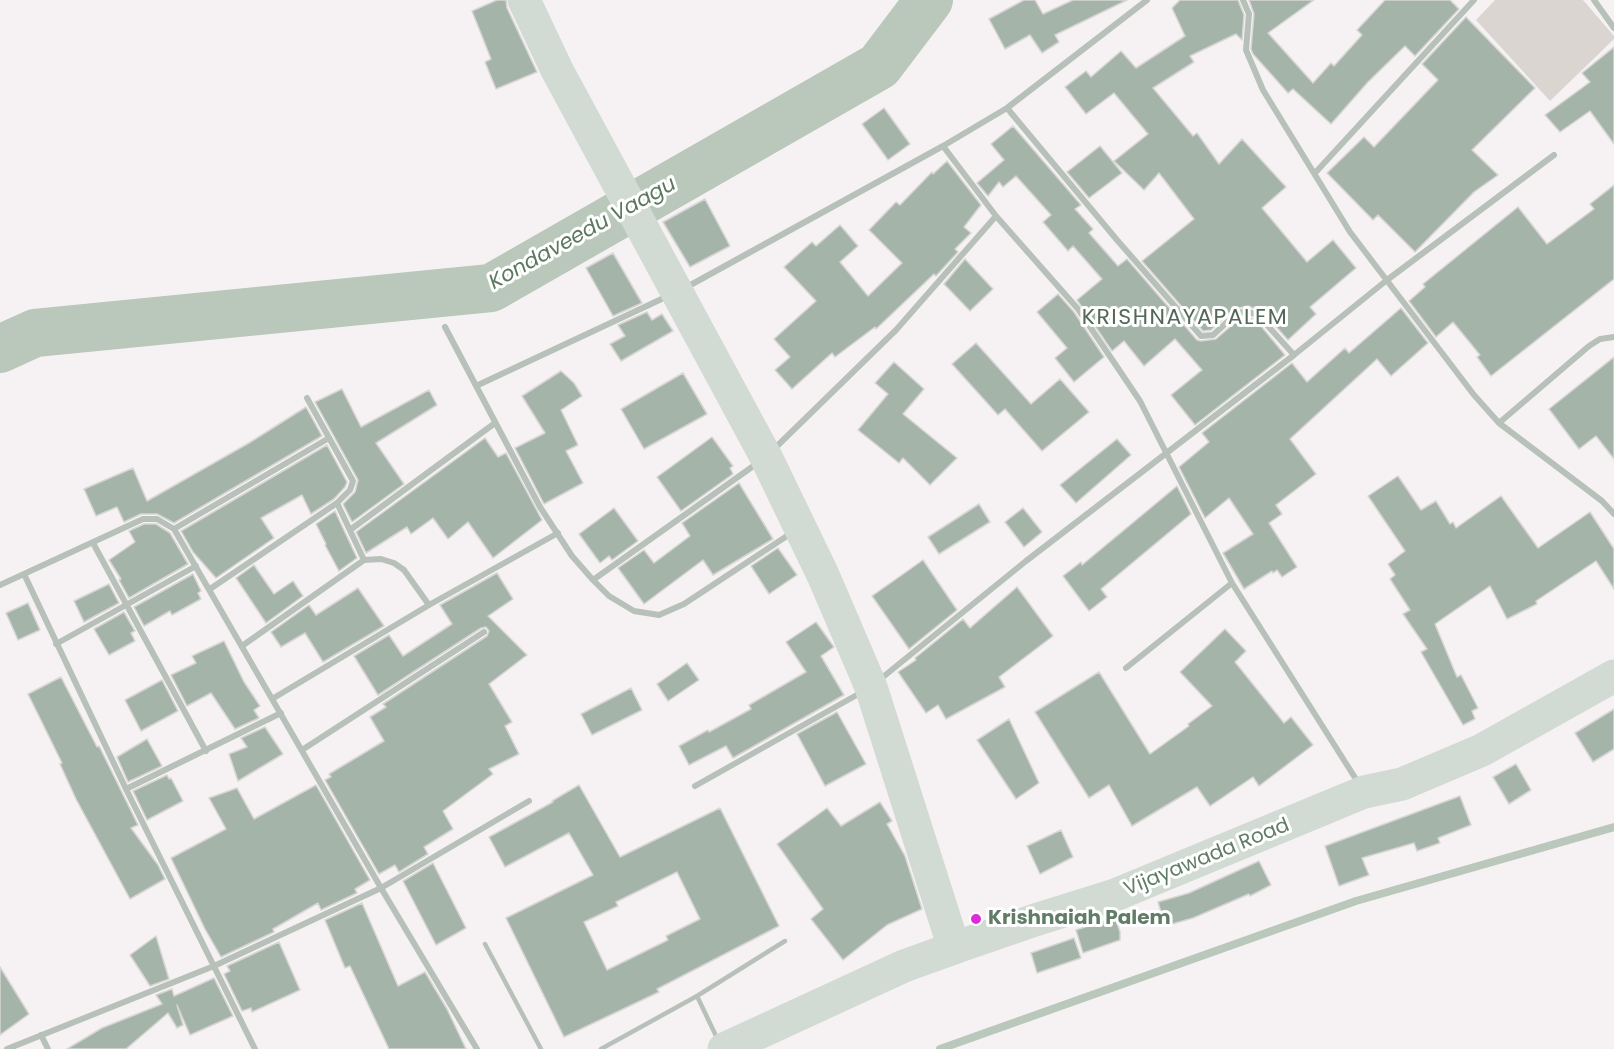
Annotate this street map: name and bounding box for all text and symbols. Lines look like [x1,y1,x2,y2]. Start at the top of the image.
water label: Kondaveedu Vaagu [485,172,681,296]
district label: KRISHNAYAPALEM [1082,305,1288,331]
street label: Vijayawada Road [1121,814,1293,902]
place label: Krishnaiah Palem [988,907,1171,931]
marker: Krishnaiah Palem [969,912,983,926]

